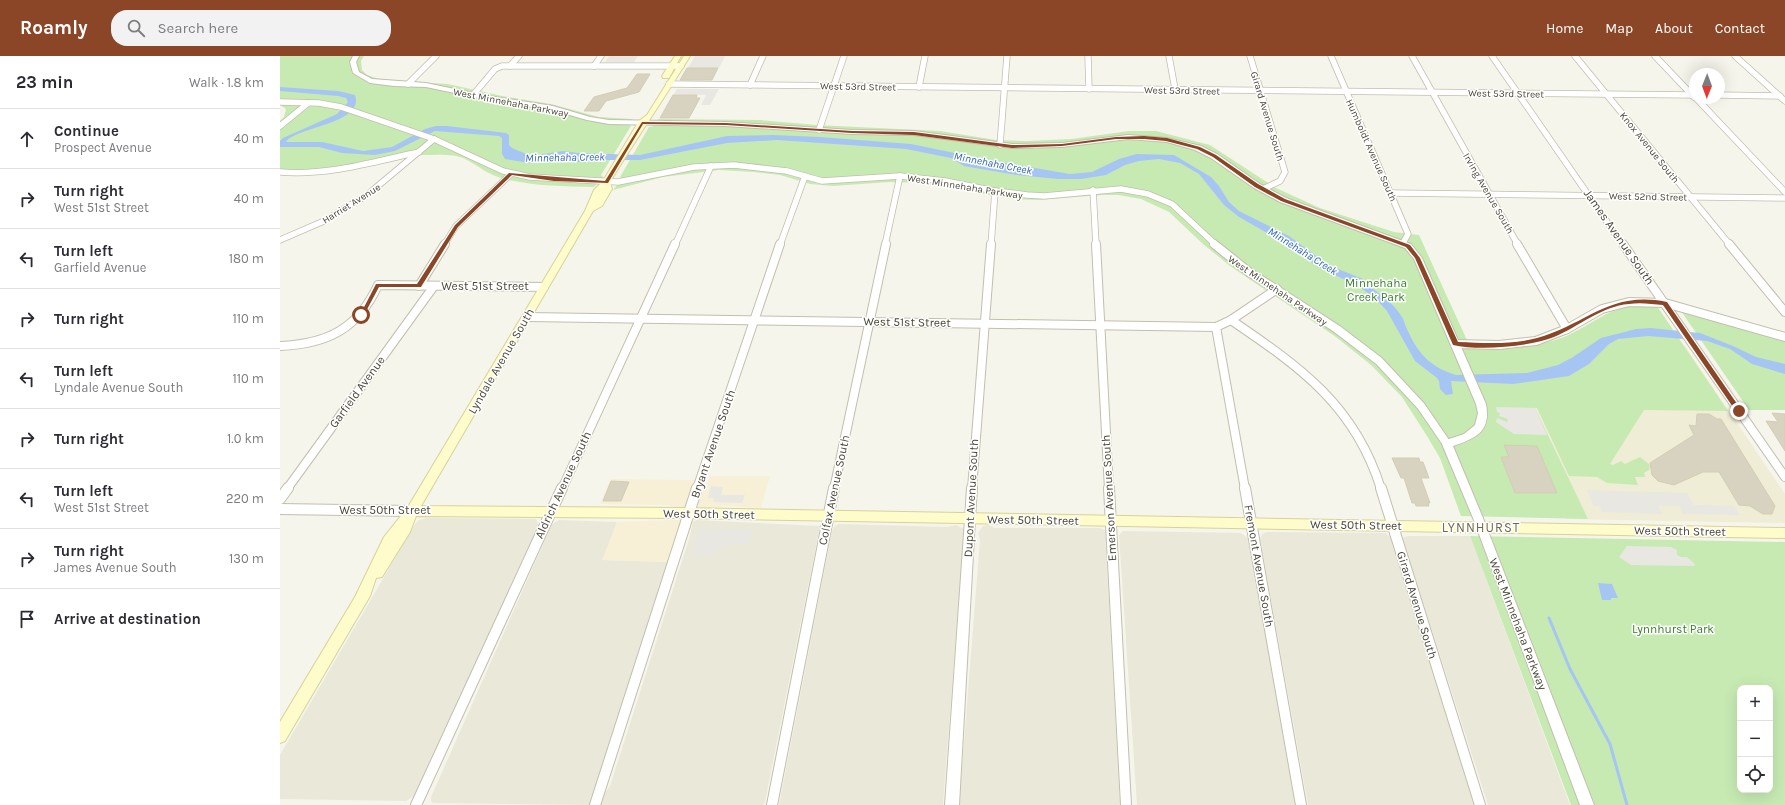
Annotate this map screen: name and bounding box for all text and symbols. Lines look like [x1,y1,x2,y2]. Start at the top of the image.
search box [111,10,391,46]
text: Roamly [20,17,87,39]
icon: search [125,17,147,39]
text: Search here [157,19,238,37]
text: Home [1546,20,1583,37]
text: Map [1605,20,1633,37]
text: About [1655,20,1693,37]
text: Contact [1715,20,1765,37]
north arrow [1689,68,1725,104]
street label: Girard Avenue South [1248,70,1286,163]
text: 23 min [16,72,73,92]
text: Walk · 1.8 km [189,75,264,90]
street label: West 53rd Street [820,80,896,94]
street label: West 53rd Street [1144,84,1220,98]
street label: West Minnehaha Parkway [452,86,570,120]
street label: West 53rd Street [1468,87,1544,101]
street label: Humboldt Avenue South [1343,97,1399,204]
street label: Knox Avenue South [1617,110,1681,185]
text: Continue [54,122,119,140]
icon: ahead [16,128,38,150]
text: 40 m [234,131,264,146]
text: Prospect Avenue [54,140,152,155]
water label: Minnehaha Creek [525,150,605,165]
water label: Minnehaha Creek [953,150,1034,178]
street label: Irving Avenue South [1460,151,1516,236]
street label: West Minnehaha Parkway [906,172,1024,202]
street label: Harriet Avenue [320,181,383,227]
text: Turn right [54,182,124,200]
street label: James Avenue South [1581,187,1657,287]
icon: right [16,188,38,210]
street label: West 52nd Street [1609,190,1688,204]
text: 40 m [234,191,264,206]
text: West 51st Street [54,200,149,215]
water label: Minnehaha Creek [1266,225,1340,278]
text: Turn left [54,242,113,260]
icon: left [16,248,38,270]
text: 180 m [229,251,264,266]
street label: West Minnehaha Parkway [1226,253,1330,329]
text: Garfield Avenue [54,260,146,275]
park label: Minnehaha Creek Park [1345,276,1407,304]
street label: West 51st Street [441,279,529,293]
route start [352,306,370,324]
street label: Lyndale Avenue South [465,306,537,416]
icon: right [16,308,38,330]
text: Turn right [54,310,124,328]
text: 110 m [232,311,264,326]
street label: West 51st Street [863,314,951,330]
street label: Garfield Avenue [326,353,388,431]
text: Turn left [54,362,113,380]
icon: left [16,368,38,390]
text: 110 m [232,371,264,386]
text: Lyndale Avenue South [54,380,183,395]
street label: Bryant Avenue South [688,388,738,500]
route end [1730,402,1748,420]
icon: right [16,428,38,450]
street label: Aldrich Avenue South [532,429,594,541]
text: Turn right [54,430,124,448]
text: 1.0 km [227,431,264,446]
street label: Colfax Avenue South [815,434,853,546]
street label: Emerson Avenue South [1099,434,1119,562]
street label: Dupont Avenue South [961,438,981,558]
text: Turn left [54,482,113,500]
icon: left [16,488,38,510]
text: 220 m [226,491,264,506]
text: West 51st Street [54,500,149,515]
street label: West 50th Street [339,503,431,517]
street label: Fremont Avenue South [1241,504,1277,628]
street label: West 50th Street [663,506,755,522]
street label: West 50th Street [987,512,1079,528]
street label: West 50th Street [1310,517,1402,533]
district label: LYNNHURST [1442,520,1520,535]
street label: West 50th Street [1634,523,1726,539]
text: Turn right [54,542,124,560]
icon: right [16,548,38,570]
street label: Girard Avenue South [1394,550,1440,660]
text: 130 m [229,551,264,566]
street label: West Minnehaha Parkway [1486,556,1550,692]
text: James Avenue South [54,560,177,575]
icon: arrive [16,608,38,630]
text: Arrive at destination [54,610,201,628]
park label: Lynnhurst Park [1632,622,1714,636]
map controls [1737,685,1773,793]
button: + [1737,685,1773,721]
button: − [1737,721,1773,757]
button: locate [1737,757,1773,793]

